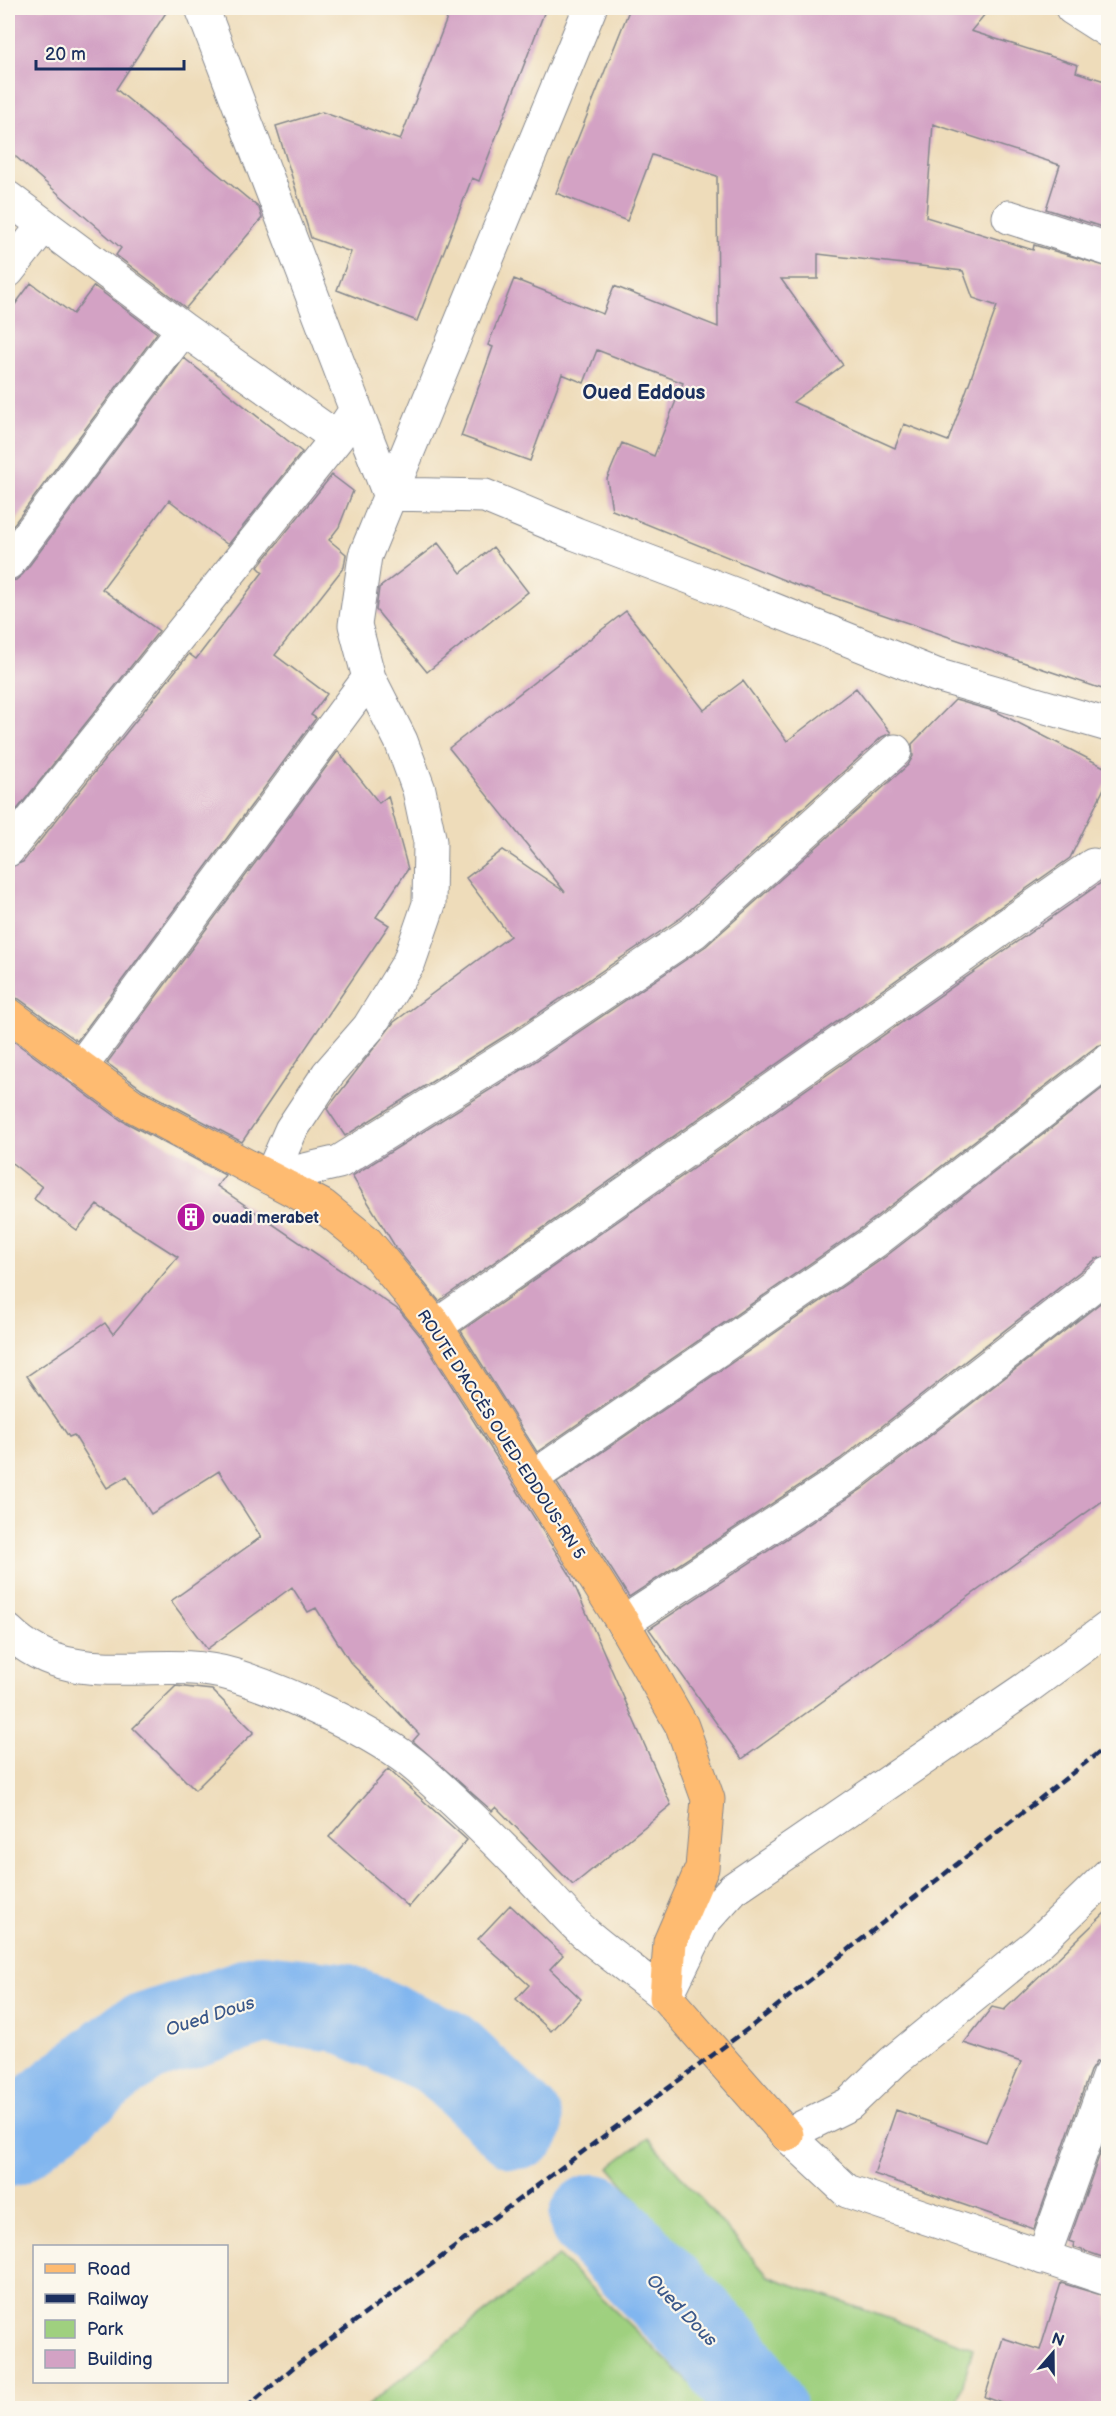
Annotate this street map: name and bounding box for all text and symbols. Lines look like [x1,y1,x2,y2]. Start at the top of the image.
scale bar [36,33,184,71]
text: 20 m [45,44,86,65]
district label: Oued Eddous [583,381,706,405]
building icon: ouadi merabet [175,1201,207,1233]
place label: ouadi merabet [212,1209,320,1228]
street label: ROUTE D'ACCÈS OUED-EDDOUS-RN 5 [413,1306,590,1563]
water label: Oued Dous [163,1992,257,2041]
legend [33,2245,228,2383]
text: Road [87,2259,131,2280]
water label: Oued Dous [642,2270,721,2351]
text: Railway [87,2289,149,2310]
text: Park [87,2319,123,2340]
north arrow [1023,2323,1083,2383]
text: N [1049,2329,1067,2351]
text: Building [87,2349,153,2370]

